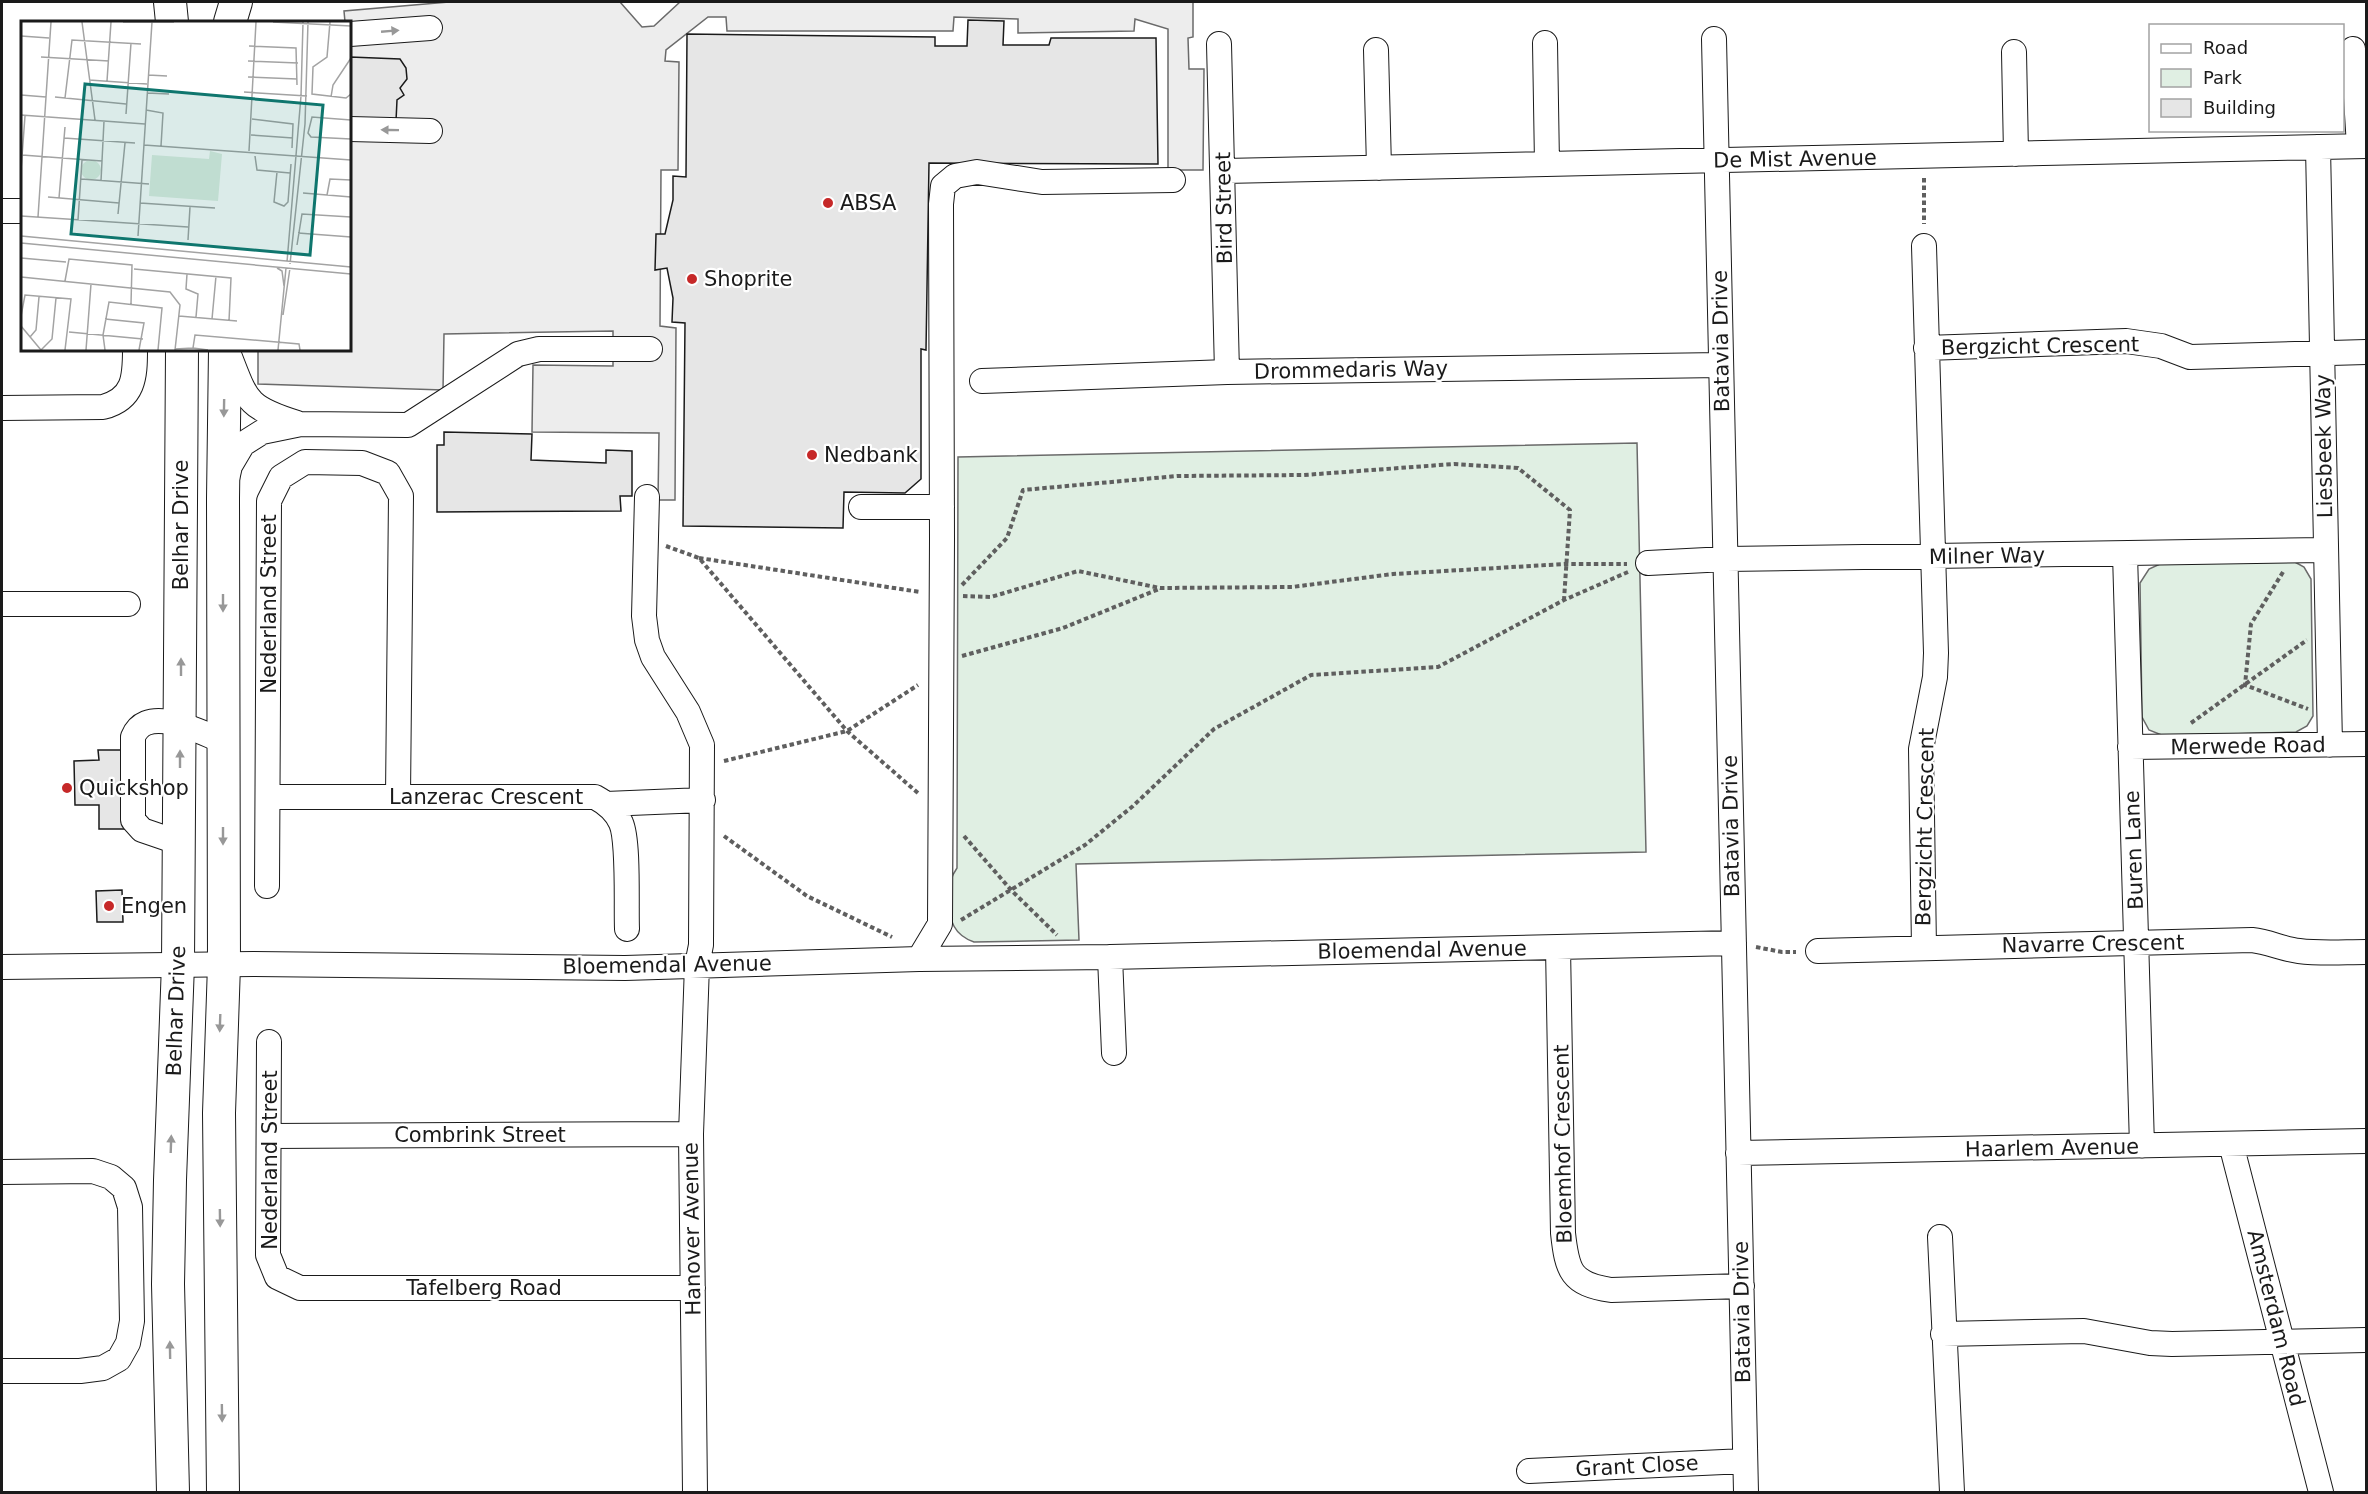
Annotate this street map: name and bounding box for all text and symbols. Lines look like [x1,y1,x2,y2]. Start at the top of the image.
inset map [21,21,351,351]
legend [2149,24,2344,132]
one-way arrow [380,26,399,36]
text: Road [2203,37,2248,58]
text: Park [2203,67,2242,88]
text: Building [2203,97,2276,118]
one-way arrow [380,125,399,135]
street label: De Mist Avenue [1713,146,1877,172]
street label: Bird Street [1211,152,1237,264]
place label: ABSA [840,191,897,215]
marker: ABSA [821,196,835,210]
place label: Shoprite [704,267,792,291]
street label: Batavia Drive [1708,270,1734,412]
marker: Shoprite [685,272,699,286]
street label: Bergzicht Crescent [1941,332,2139,360]
street label: Drommedaris Way [1254,356,1448,384]
street label: Liesbeek Way [2311,374,2337,518]
one-way arrow [219,398,229,417]
place label: Nedbank [824,443,918,467]
marker: Nedbank [805,448,819,462]
street label: Belhar Drive [169,460,193,590]
street label: Nederland Street [257,514,281,694]
street label: Milner Way [1929,543,2045,569]
one-way arrow [218,593,228,612]
one-way arrow [176,657,186,676]
street label: Bergzicht Crescent [1911,728,1939,926]
street label: Merwede Road [2170,733,2326,759]
one-way arrow [175,749,185,768]
street label: Batavia Drive [1718,755,1744,897]
place label: Quickshop [79,776,189,800]
marker: Quickshop [60,781,74,795]
street label: Lanzerac Crescent [389,785,583,809]
street label: Buren Lane [2120,790,2148,910]
one-way arrow [218,826,228,845]
place label: Engen [121,894,187,918]
marker: Engen [102,899,116,913]
street label: Navarre Crescent [2001,930,2185,958]
street label: Bloemendal Avenue [1317,936,1527,964]
street label: Belhar Drive [162,945,190,1077]
street label: Bloemendal Avenue [562,951,772,979]
one-way arrow [216,1014,225,1033]
street label: Bloemhof Crescent [1549,1044,1577,1244]
street label: Nederland Street [258,1070,282,1250]
street label: Combrink Street [394,1123,566,1147]
street label: Haarlem Avenue [1965,1134,2139,1162]
one-way arrow [167,1135,176,1154]
street label: Hanover Avenue [678,1142,706,1316]
one-way arrow [215,1209,225,1228]
street label: Amsterdam Road [2242,1227,2310,1409]
street label: Batavia Drive [1729,1241,1755,1383]
street label: Tafelberg Road [405,1276,562,1300]
one-way arrow [165,1341,174,1360]
one-way arrow [217,1404,227,1423]
street label: Grant Close [1575,1451,1699,1481]

